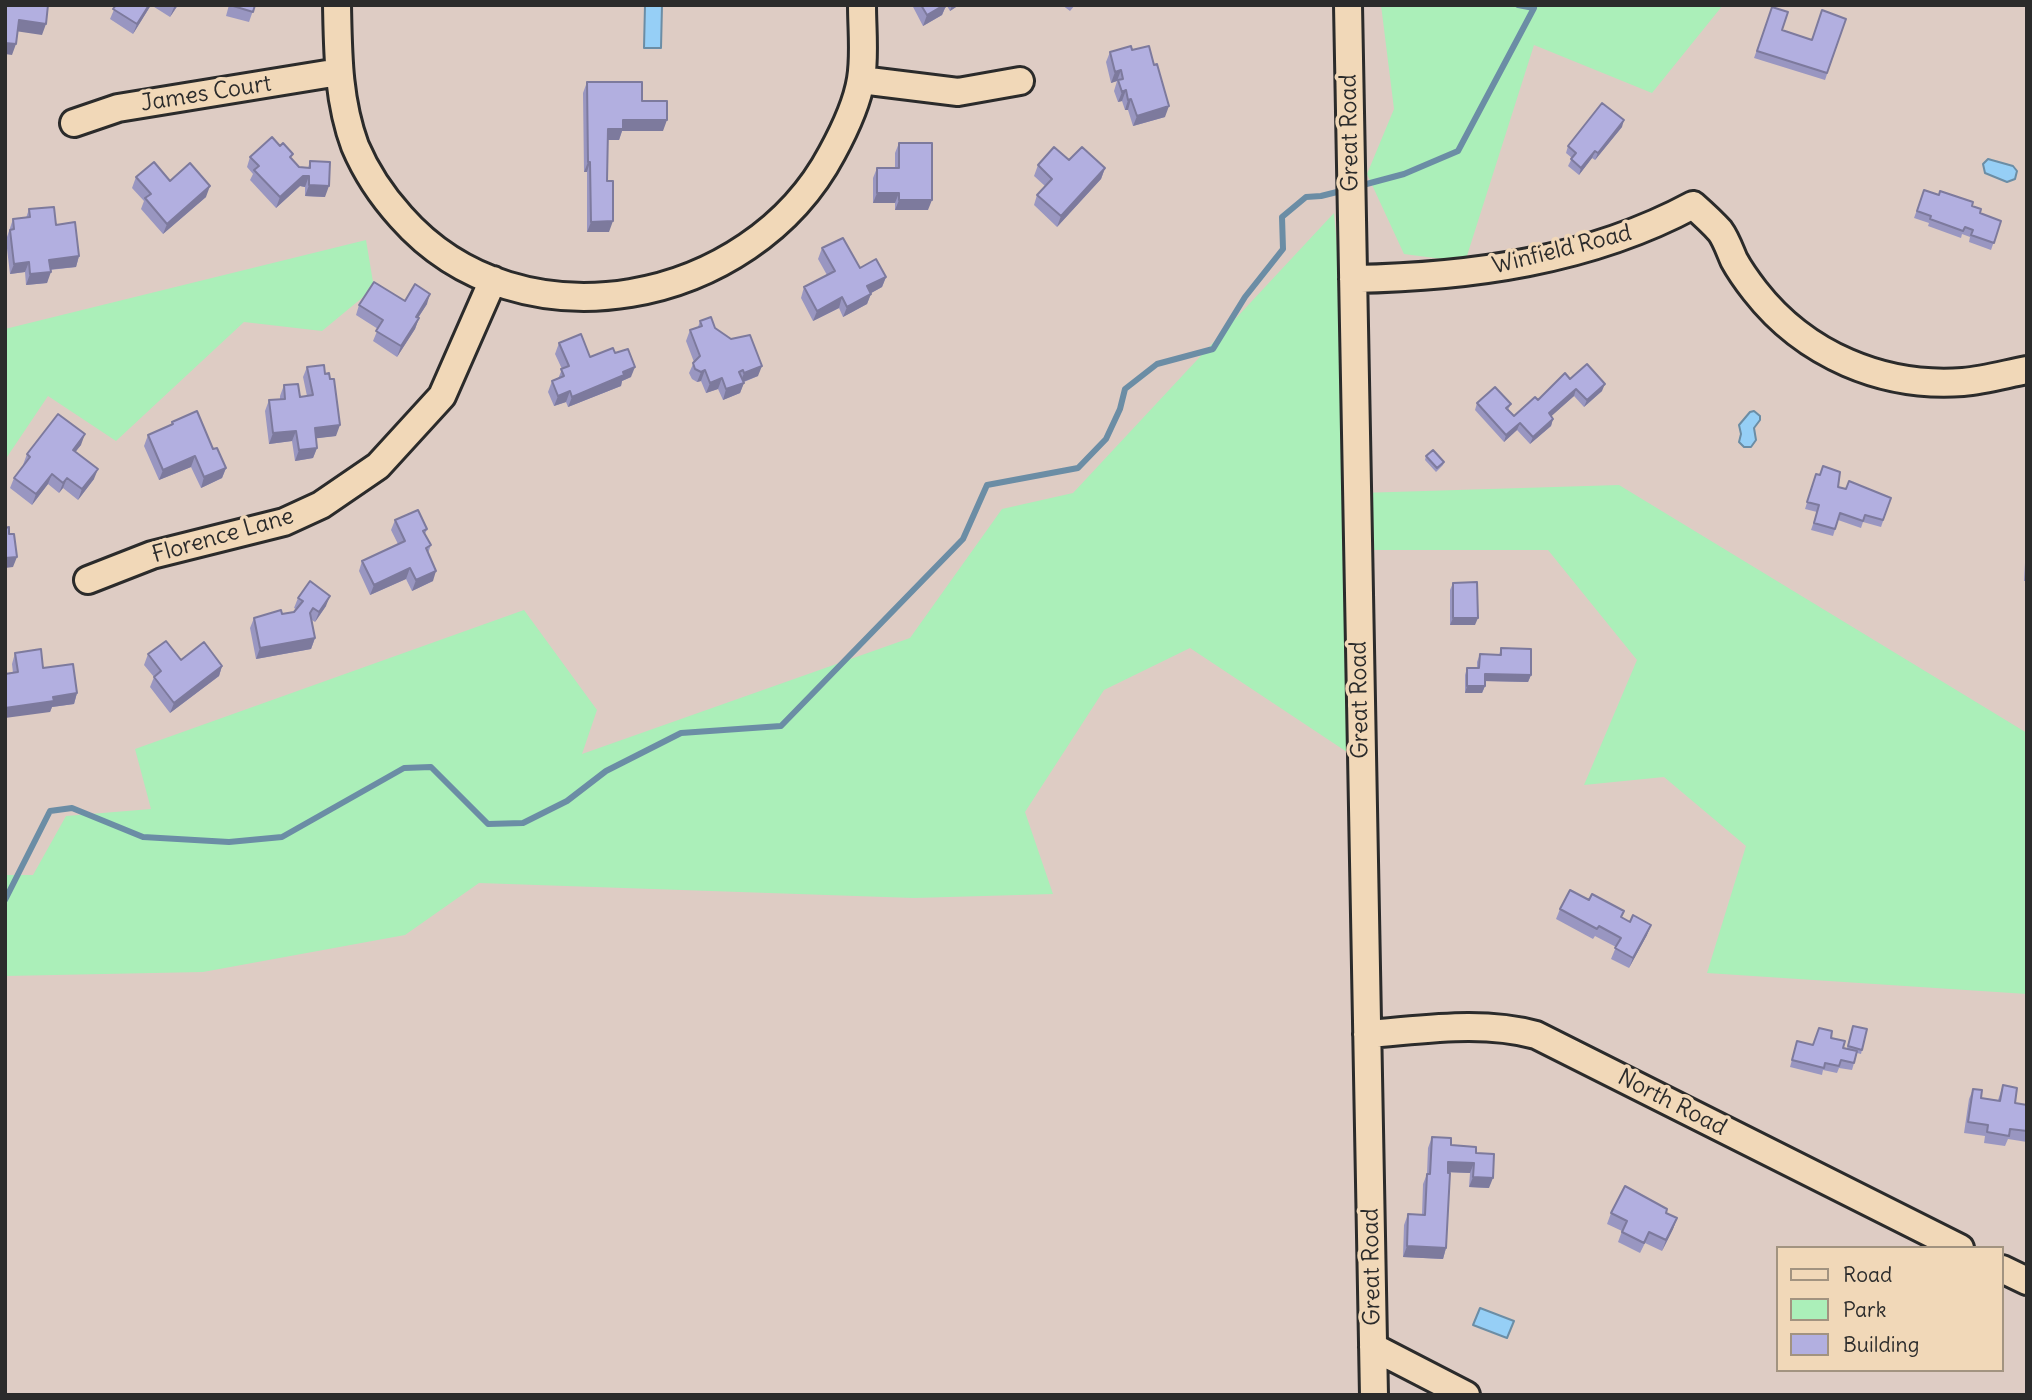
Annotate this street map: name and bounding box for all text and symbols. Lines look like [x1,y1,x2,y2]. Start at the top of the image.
street label: James Court [139,70,273,118]
street label: Great Road [1335,74,1365,192]
street label: Winfield Road [1490,219,1634,281]
street label: Florence Lane [149,503,297,569]
street label: Great Road [1345,641,1375,759]
street label: North Road [1613,1064,1731,1142]
street label: Great Road [1357,1208,1387,1326]
legend [1776,1246,2004,1372]
text: Road [1843,1261,1892,1288]
text: Park [1843,1296,1886,1323]
text: Building [1843,1331,1919,1358]

